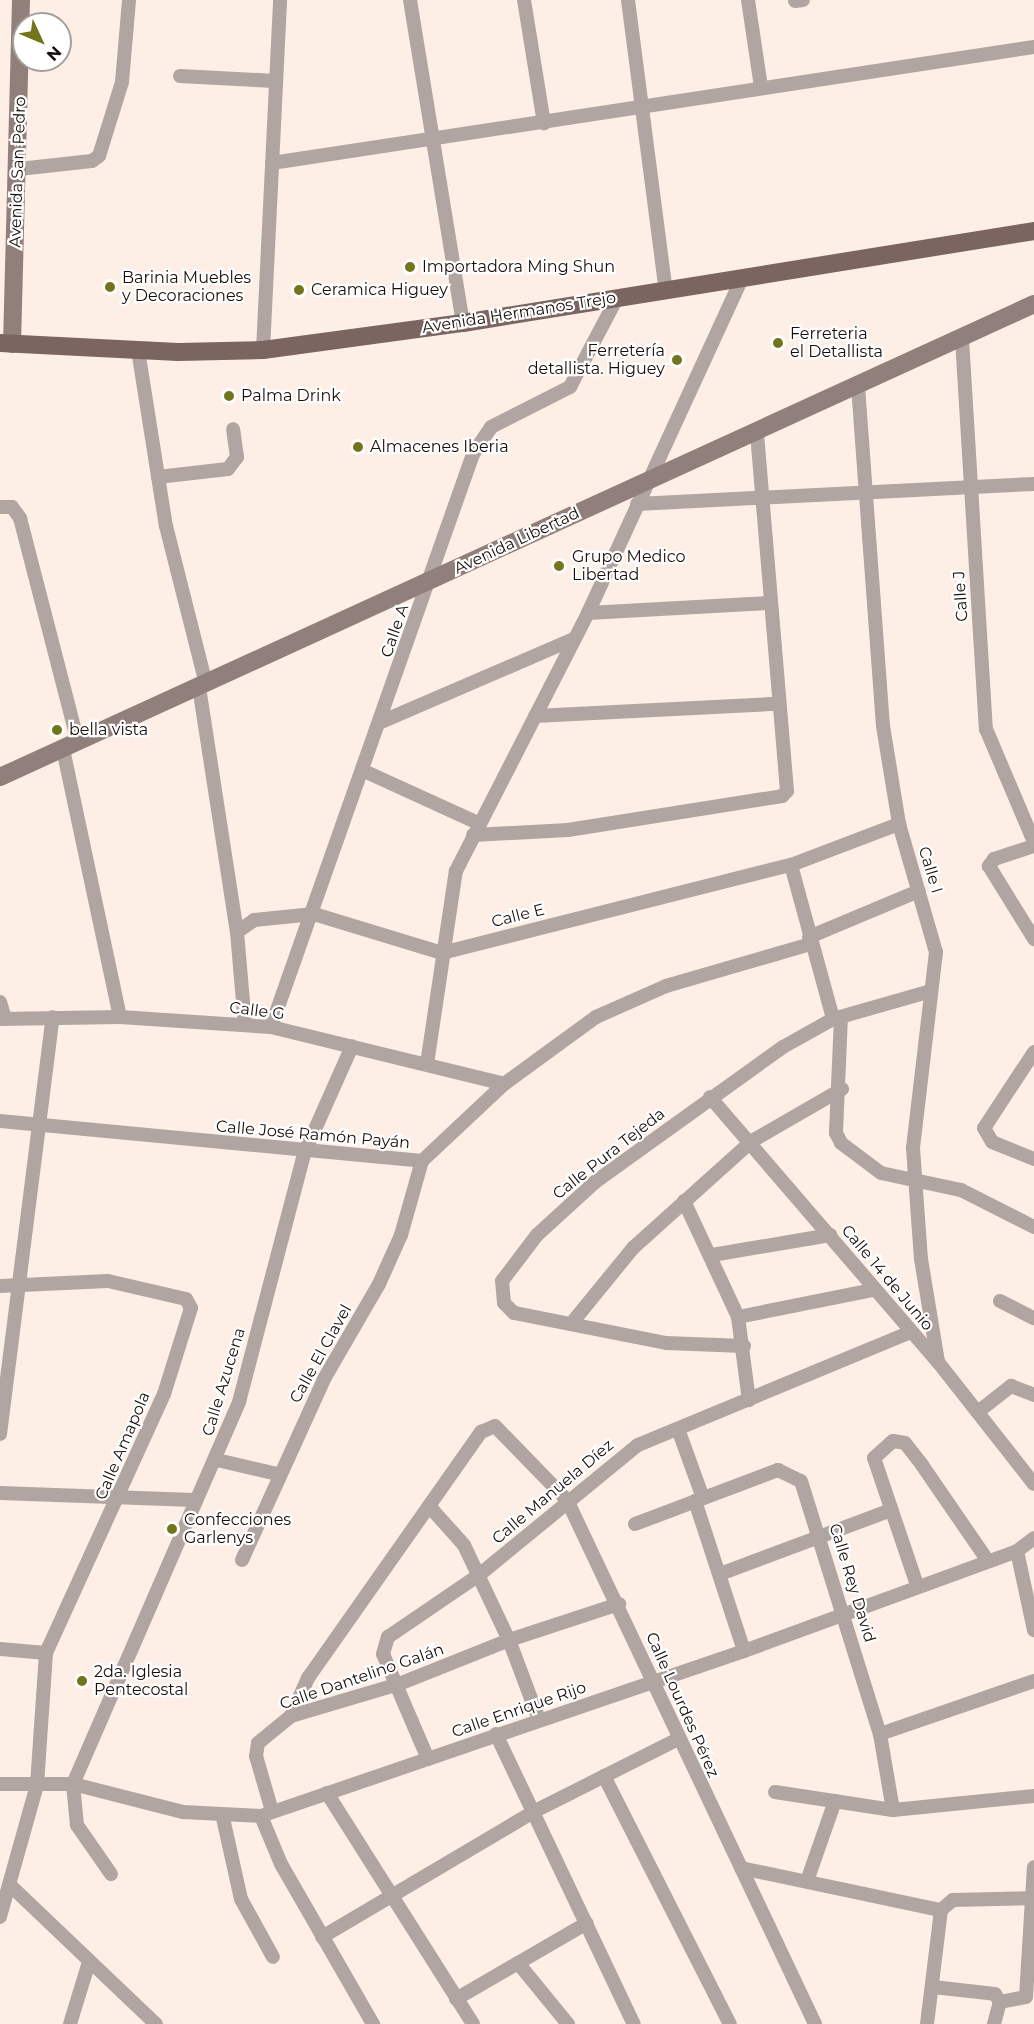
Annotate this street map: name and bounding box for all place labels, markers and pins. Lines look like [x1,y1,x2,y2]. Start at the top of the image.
place label: Importadora Ming Shun [422,257,615,277]
marker: Importadora Ming Shun [403,260,417,274]
place label: Barinia Muebles y Decoraciones [122,268,251,306]
marker: Barinia Muebles y Decoraciones [103,280,117,294]
place label: Ceramica Higuey [311,280,448,300]
marker: Ceramica Higuey [292,283,306,297]
place label: Ferreteria el Detallista [790,324,883,362]
marker: Ferreteria el Detallista [771,336,785,350]
place label: Ferretería detallista. Higuey [528,341,665,379]
marker: Ferretería detallista. Higuey [670,353,684,367]
place label: Palma Drink [241,386,341,406]
marker: Palma Drink [222,389,236,403]
place label: Almacenes Iberia [370,437,509,457]
marker: Almacenes Iberia [351,440,365,454]
place label: Grupo Medico Libertad [572,547,686,585]
marker: Grupo Medico Libertad [550,557,568,575]
place label: bella vista [69,720,148,740]
marker: bella vista [50,723,64,737]
place label: Confecciones Garlenys [184,1510,291,1548]
marker: Confecciones Garlenys [165,1522,179,1536]
place label: 2da. Iglesia Pentecostal [94,1662,188,1700]
marker: 2da. Iglesia Pentecostal [75,1674,89,1688]

